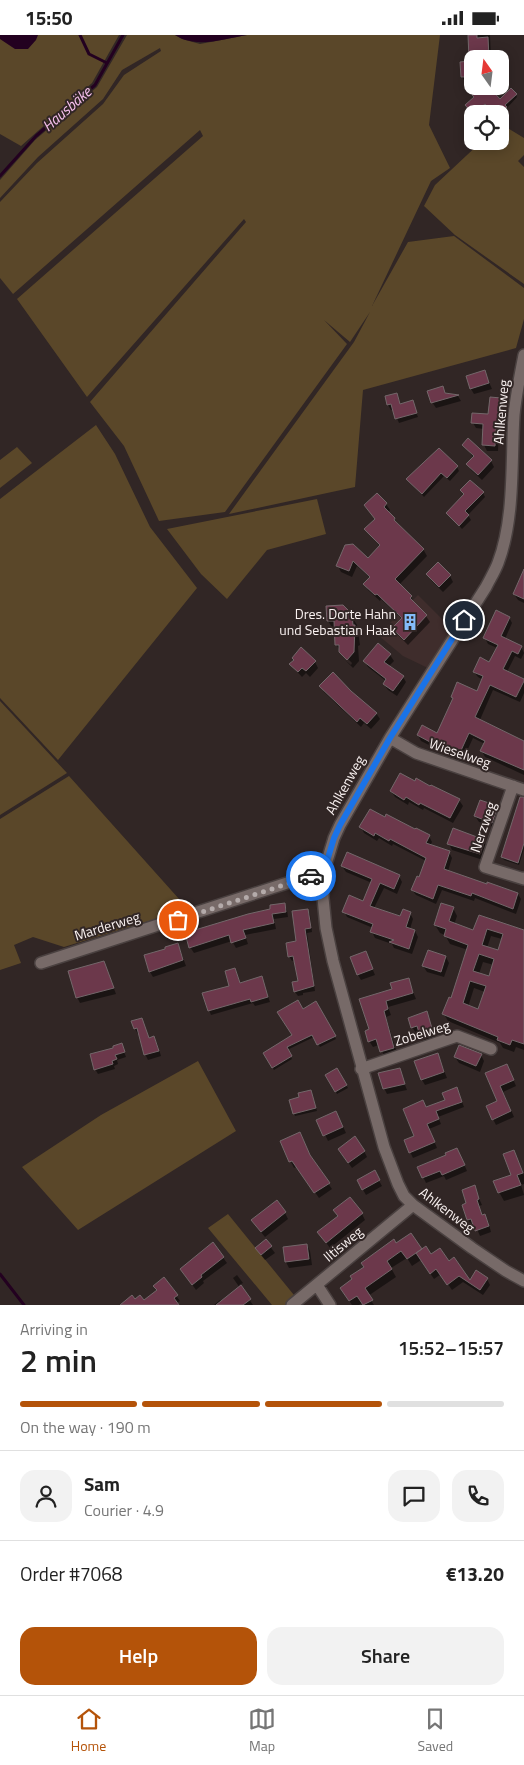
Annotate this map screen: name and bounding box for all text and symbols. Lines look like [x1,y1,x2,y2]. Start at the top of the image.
text: 15:50 [25,3,72,32]
north arrow [464,50,509,95]
map controls [464,50,509,150]
water label: Hausbäke [37,80,97,137]
button: locate [464,105,509,150]
street label: Ahlkenweg [487,379,514,445]
pin [443,599,485,641]
place label: Dres. Dorte Hahn und Sebastian Haak [279,603,396,640]
icon: home [450,606,478,634]
building icon: Dres. Dorte Hahn und Sebastian Haak [400,612,420,632]
street label: Wieselweg [426,732,494,773]
street label: Ahlkenweg [320,751,370,818]
street label: Nerzweg [464,799,501,855]
courier [286,851,336,901]
icon: car [297,862,325,890]
pin [157,899,199,941]
street label: Marderweg [71,906,142,945]
icon: bag [164,906,192,934]
street label: Zobelweg [391,1014,452,1051]
street label: Ahlkenweg [415,1182,480,1238]
street label: Iltisweg [318,1221,367,1266]
text: Arriving in [20,1317,88,1341]
text: 15:52–15:57 [398,1333,504,1362]
text: 2 min [20,1336,97,1384]
text: On the way · 190 m [20,1415,151,1439]
text: Sam [84,1469,120,1498]
button: person [20,1470,72,1522]
button: chat [388,1470,440,1522]
button: phone [452,1470,504,1522]
text: Courier · 4.9 [84,1498,164,1522]
text: Order #7068 [20,1559,122,1588]
text: €13.20 [446,1559,504,1588]
button: Help [20,1627,257,1685]
button: Share [267,1627,504,1685]
tab: Home [71,1705,106,1756]
tab: Map [248,1705,276,1756]
tab: Saved [418,1705,453,1756]

